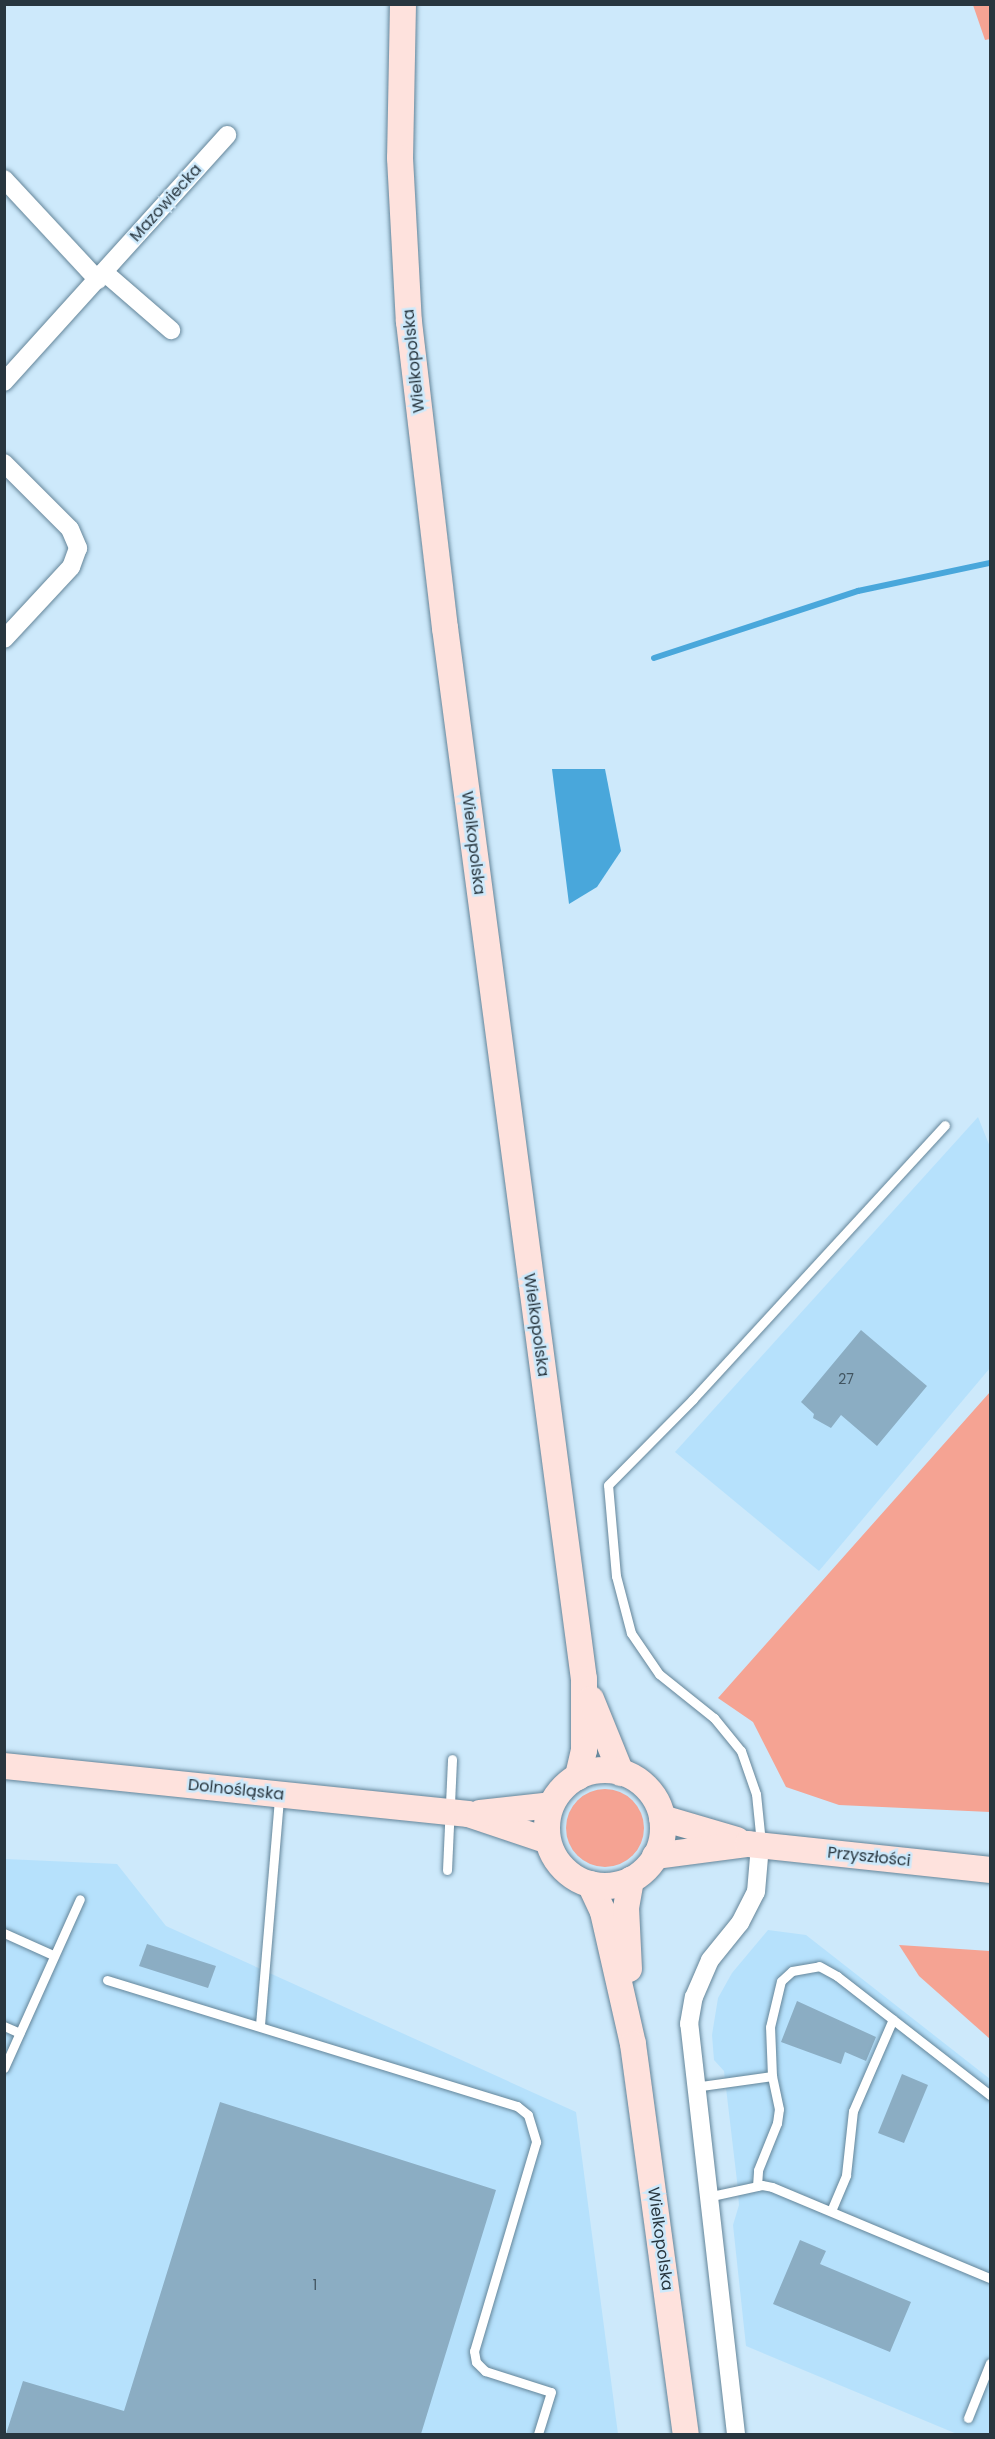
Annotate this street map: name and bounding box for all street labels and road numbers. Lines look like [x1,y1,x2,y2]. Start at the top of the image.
street label: Mazowiecka [126,160,206,246]
street label: Wielkopolska [399,308,429,414]
street label: Wielkopolska [457,790,489,896]
street label: Wielkopolska [519,1272,553,1378]
street label: Dolnośląska [187,1775,285,1805]
street label: Przyszłości [827,1843,911,1871]
street label: Wielkopolska [643,2186,677,2292]

